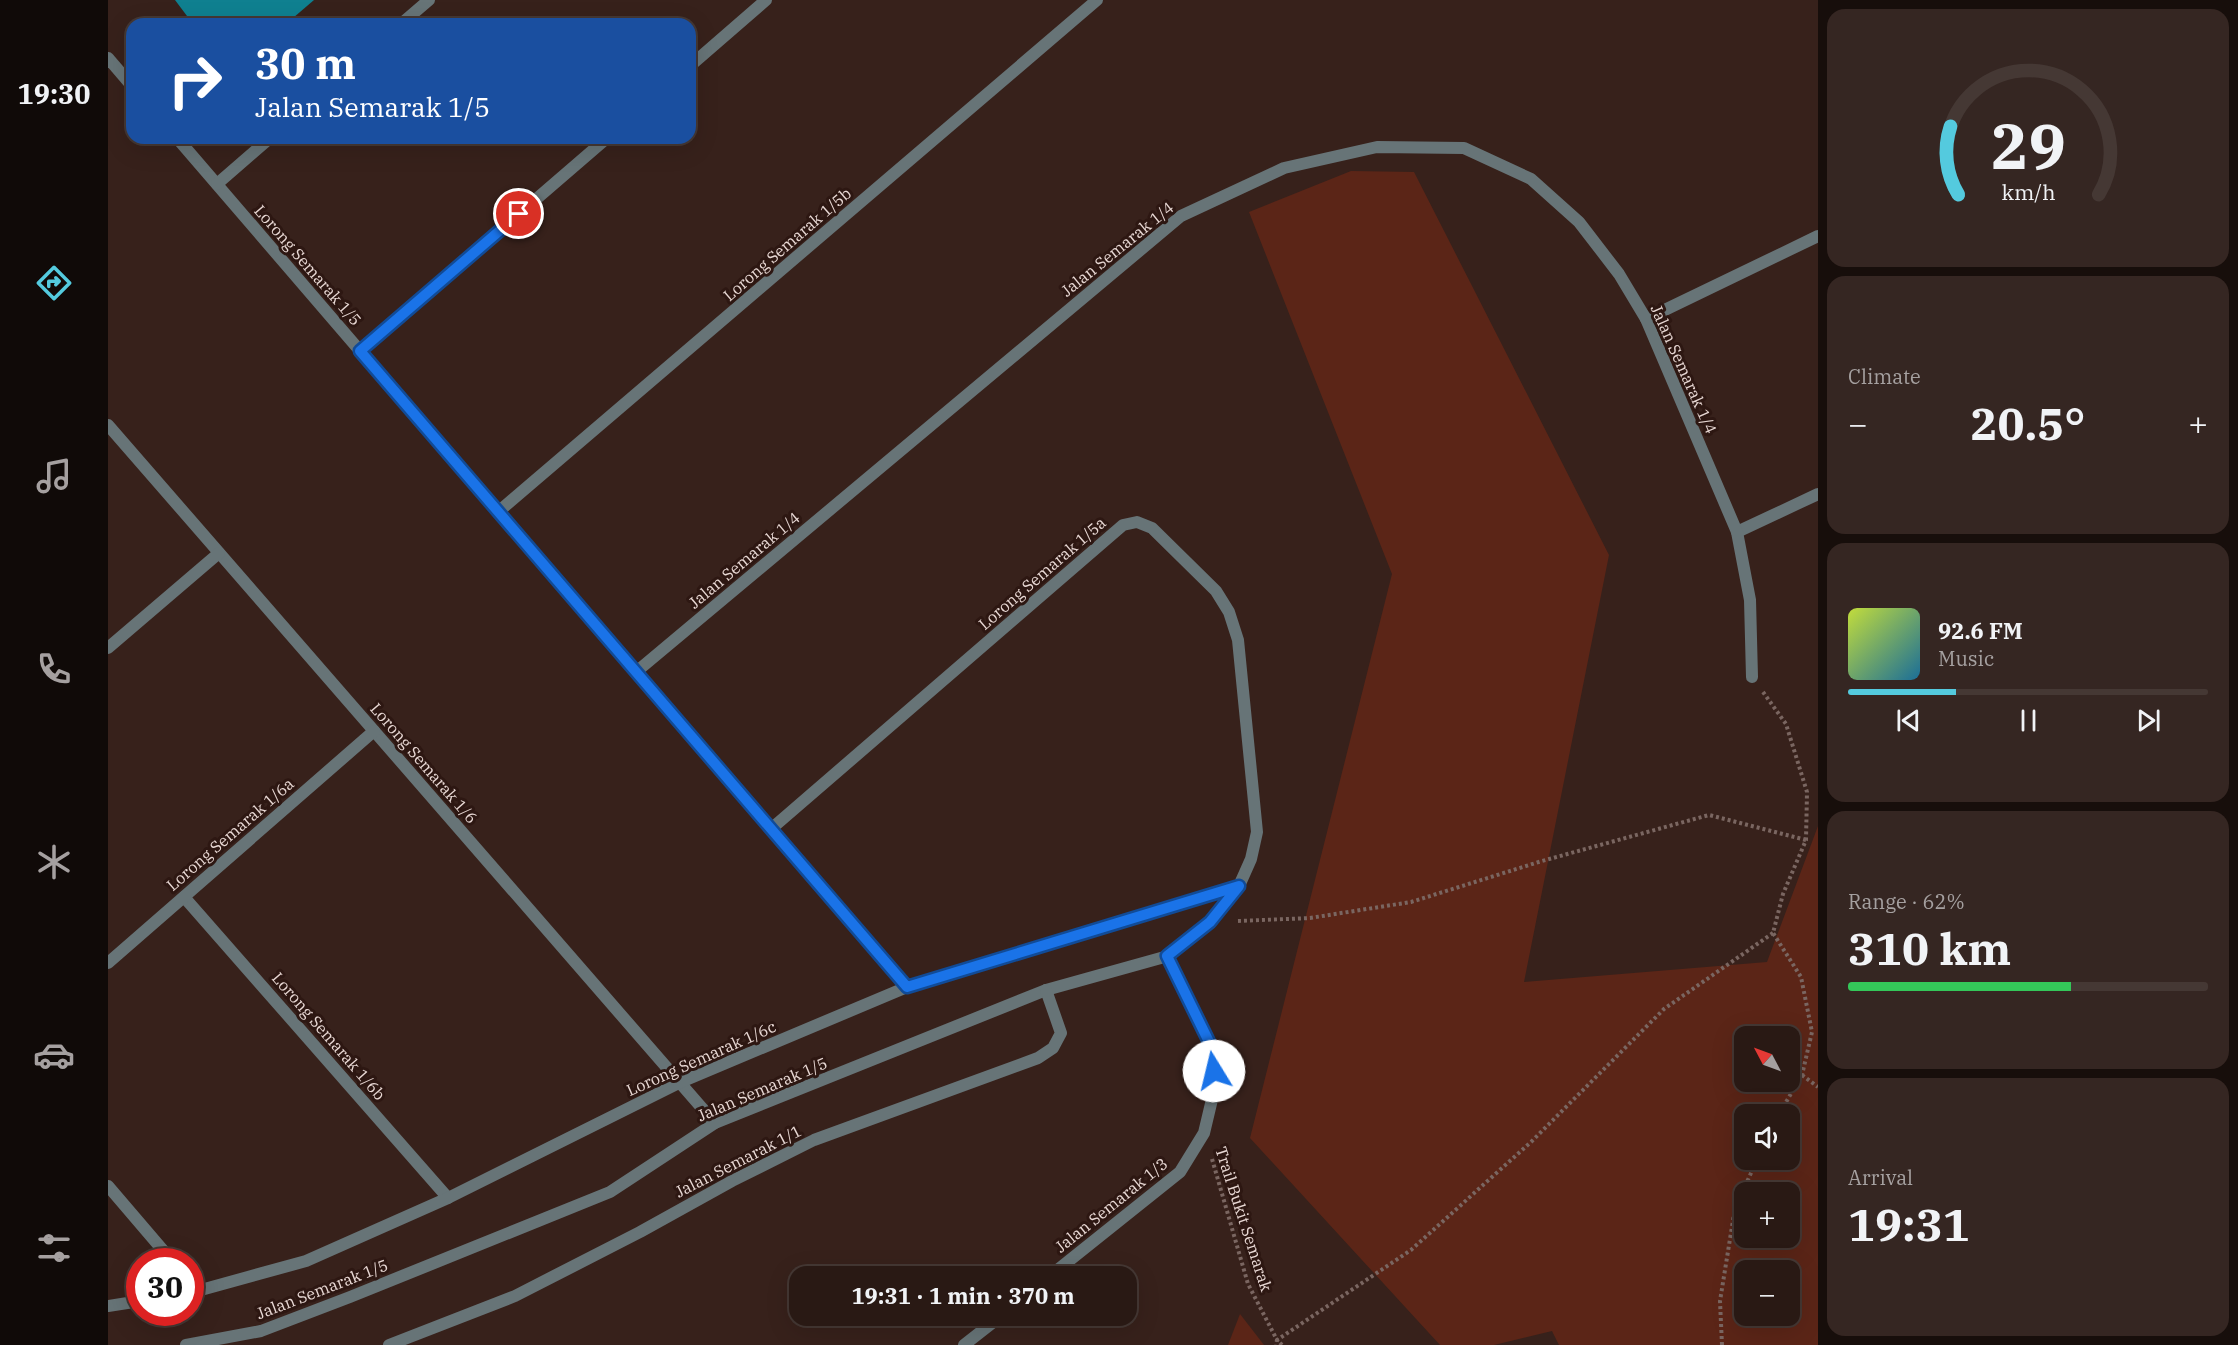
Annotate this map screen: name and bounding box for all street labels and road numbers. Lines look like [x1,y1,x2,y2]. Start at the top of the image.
street label: Lorong Semarak 1/5b [719,183,855,305]
street label: Jalan Semarak 1/4 [1057,197,1177,301]
street label: Lorong Semarak 1/5 [250,201,366,329]
street label: Jalan Semarak 1/4 [1647,301,1721,437]
street label: Jalan Semarak 1/4 [684,508,804,612]
street label: Lorong Semarak 1/5a [974,512,1110,634]
street label: Lorong Semarak 1/6 [366,699,482,827]
street label: Lorong Semarak 1/6a [162,773,298,895]
street label: Lorong Semarak 1/6b [268,968,390,1104]
street label: Lorong Semarak 1/6c [623,1016,779,1100]
street label: Jalan Semarak 1/5 [694,1053,830,1125]
street label: Jalan Semarak 1/1 [671,1120,805,1202]
street label: Trail Bukit Semarak [1211,1144,1277,1294]
street label: Jalan Semarak 1/3 [1051,1153,1171,1257]
street label: Jalan Semarak 1/5 [253,1255,391,1323]

